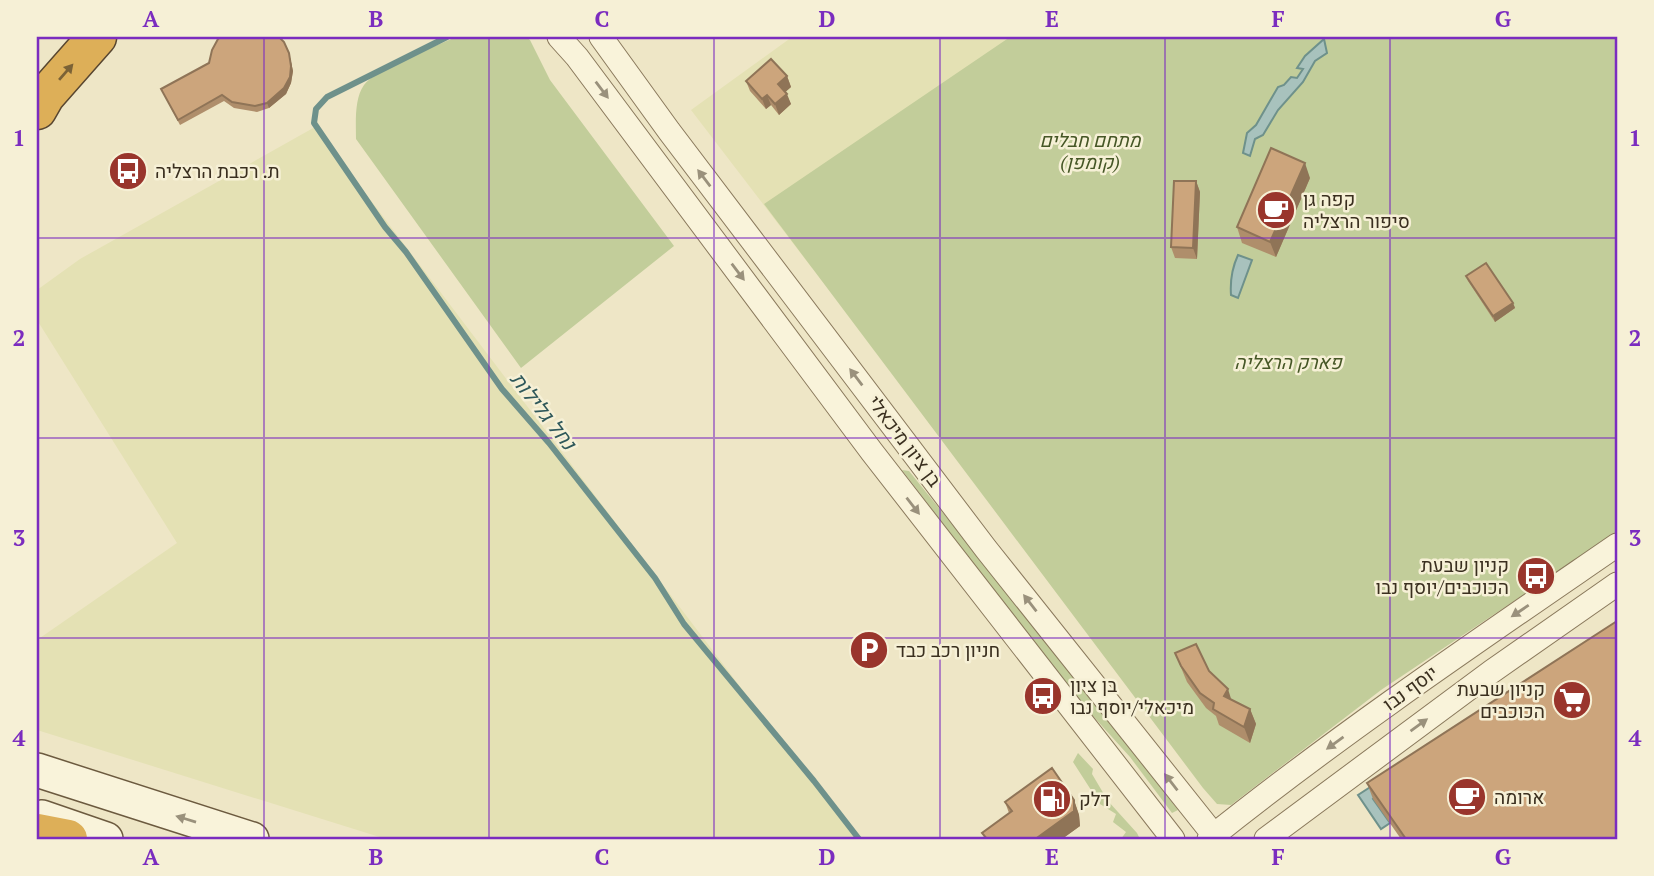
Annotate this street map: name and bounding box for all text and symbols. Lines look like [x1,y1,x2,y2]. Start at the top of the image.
text: A [143,3,160,34]
text: B [369,3,384,34]
text: C [595,3,610,34]
text: D [819,3,836,34]
text: E [1045,3,1059,34]
text: F [1271,3,1285,34]
text: G [1495,3,1512,34]
one-way arrow [58,63,74,81]
one-way arrow [594,81,608,99]
text: 1 [13,122,26,153]
text: 1 [1629,122,1642,153]
park label: מתחם חבלים (קומפן) [1039,127,1142,174]
bus stop icon: ת. רכבת הרצליה [107,150,149,192]
place label: ת. רכבת הרצליה [155,158,280,183]
one-way arrow [698,169,712,187]
place label: קפה גן סיפור הרצליה [1303,186,1410,233]
cafe icon: קפה גן סיפור הרצליה [1255,189,1297,231]
one-way arrow [730,263,745,281]
text: 2 [13,322,26,353]
text: 2 [1629,322,1642,353]
park label: פארק הרצליה [1234,349,1343,374]
water label: נחל גלילות [505,366,584,456]
one-way arrow [849,368,863,386]
street label: בן ציון מיכאלי [863,390,948,491]
one-way arrow [906,496,921,514]
text: 3 [13,522,26,553]
text: 3 [1629,522,1642,553]
place label: קניון שבעת הכוכבים/יוסף נבו [1376,552,1509,599]
bus stop icon: קניון שבעת הכוכבים/יוסף נבו [1515,555,1557,597]
one-way arrow [1023,595,1038,613]
one-way arrow [1511,604,1529,618]
parking icon: חניון רכב כבד [848,629,890,671]
place label: חניון רכב כבד [896,637,1000,662]
street label: יוסף נבו [1377,659,1442,716]
place label: בן ציון מיכאלי/יוסף נבו [1070,672,1194,719]
bus stop icon: בן ציון מיכאלי/יוסף נבו [1022,675,1064,717]
place label: קניון שבעת הכוכבים [1457,676,1545,723]
supermarket icon: קניון שבעת הכוכבים [1551,679,1593,721]
one-way arrow [1410,719,1428,733]
text: 4 [13,722,26,753]
text: 4 [1629,722,1642,753]
one-way arrow [1326,736,1344,750]
one-way arrow [1163,774,1178,792]
cafe icon: ארומה [1446,776,1488,818]
fuel station icon: דלק [1031,778,1073,820]
place label: ארומה [1494,784,1544,809]
place label: דלק [1079,786,1111,811]
one-way arrow [176,813,197,824]
text: A [143,841,160,872]
text: B [369,841,384,872]
text: C [595,841,610,872]
text: D [819,841,836,872]
text: E [1045,841,1059,872]
text: F [1271,841,1285,872]
text: G [1495,841,1512,872]

